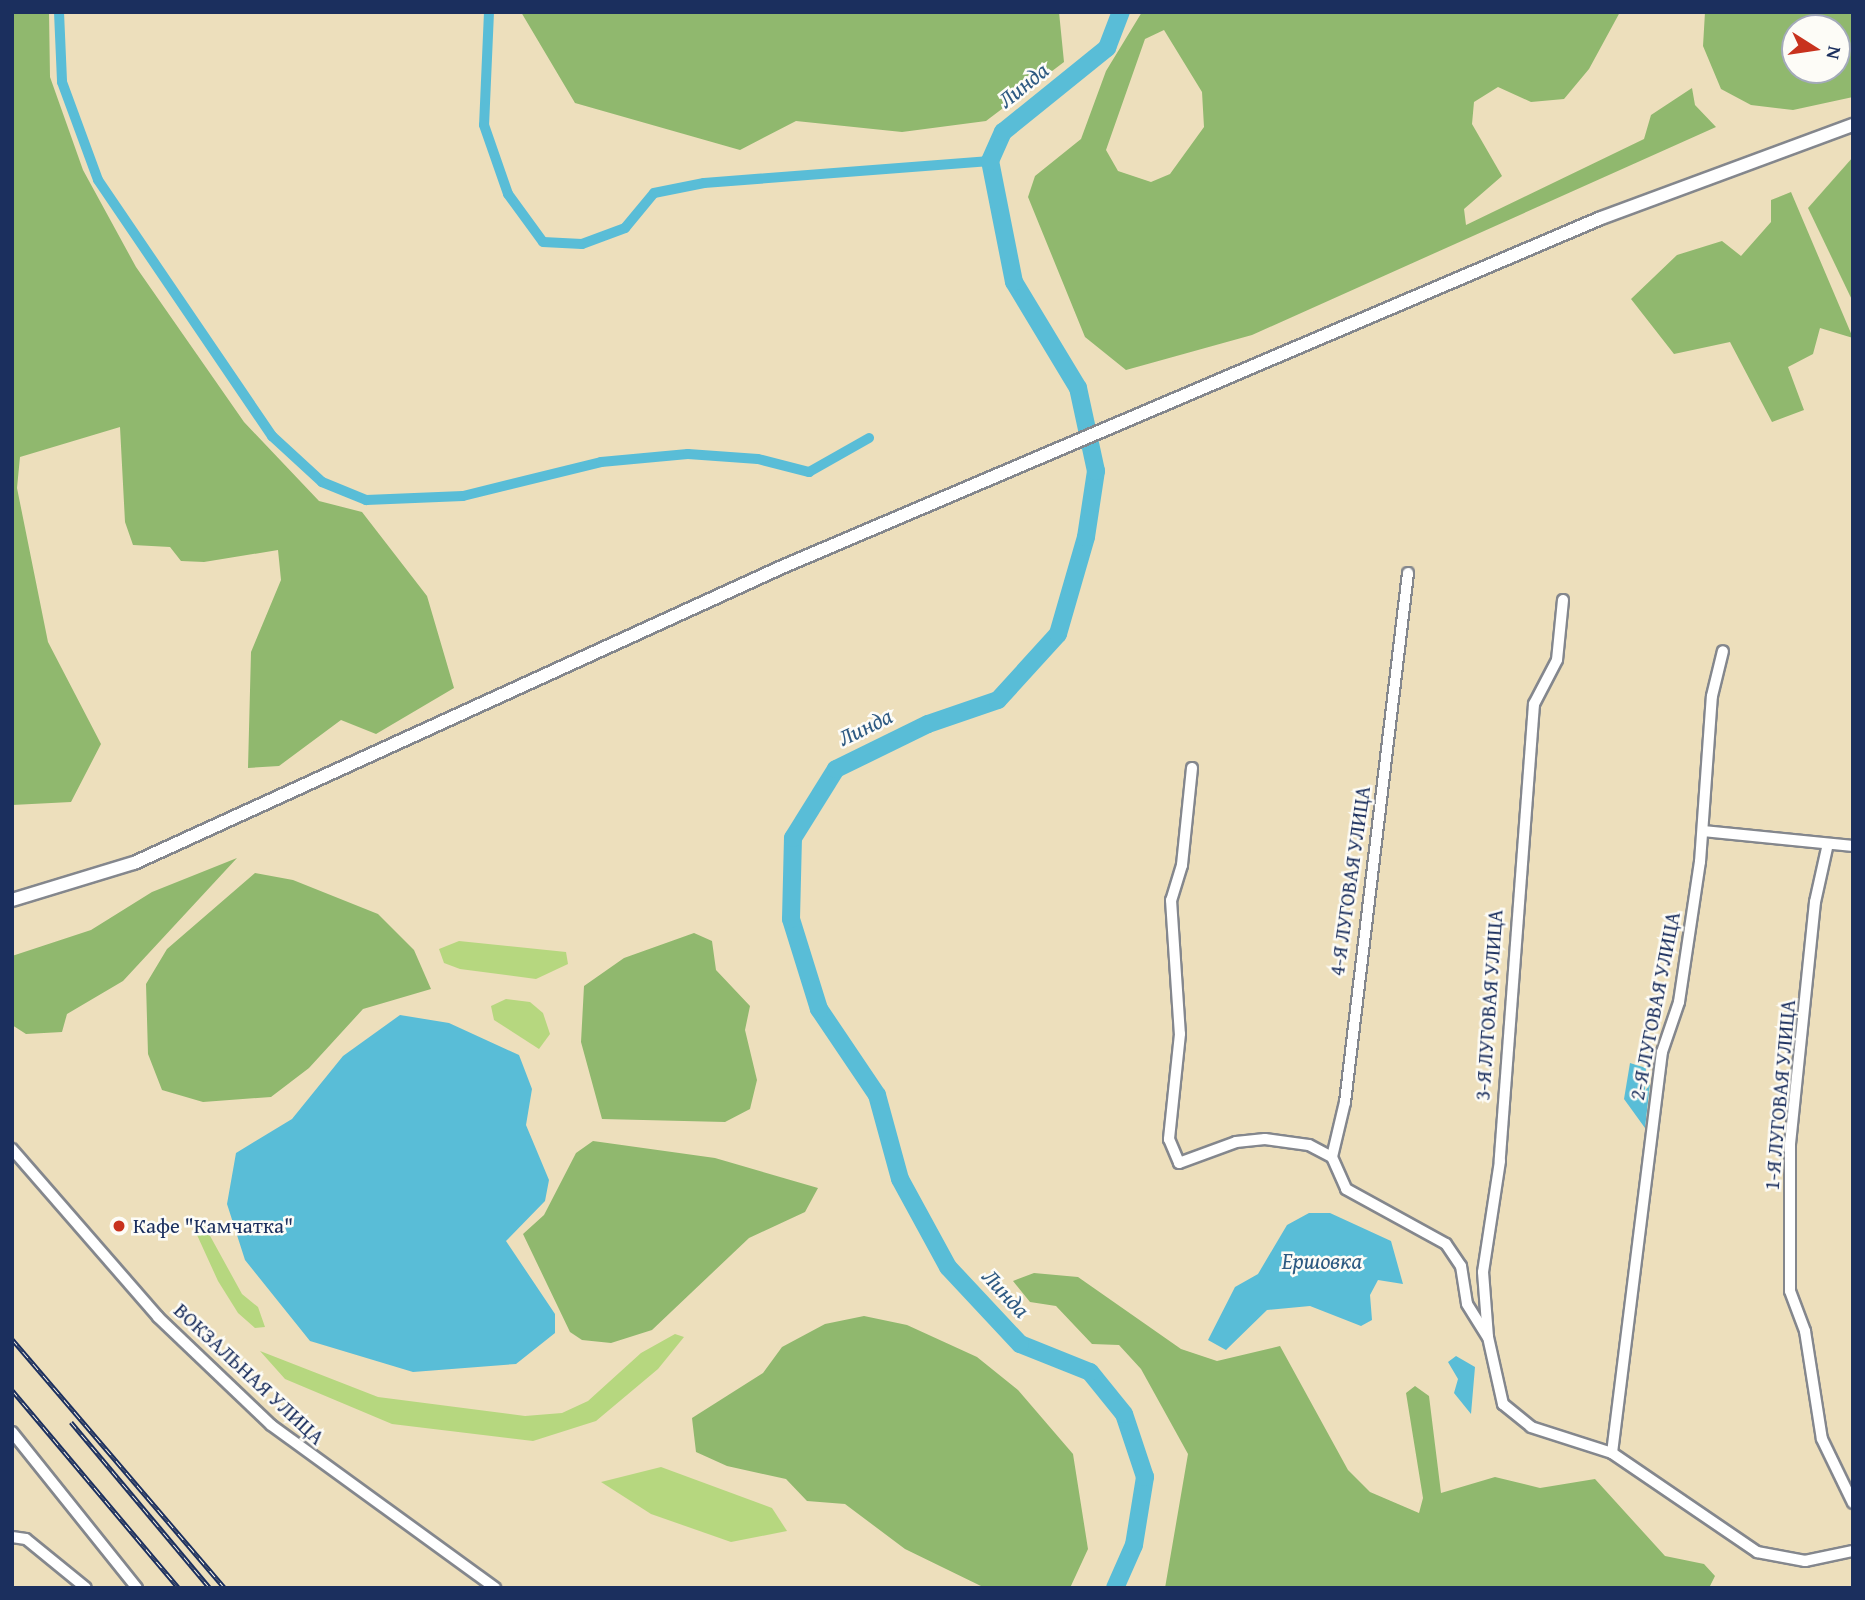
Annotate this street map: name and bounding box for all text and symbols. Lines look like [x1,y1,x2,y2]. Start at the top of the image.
north arrow [1781,14,1851,84]
text: N [1820,44,1850,62]
water label: Линда [992,56,1054,114]
water label: Линда [833,702,897,752]
street label: 4-Я ЛУГОВАЯ УЛИЦА [1324,784,1376,978]
street label: 3-Я ЛУГОВАЯ УЛИЦА [1470,909,1508,1101]
street label: 2-Я ЛУГОВАЯ УЛИЦА [1624,910,1686,1102]
street label: 1-Я ЛУГОВАЯ УЛИЦА [1759,999,1801,1191]
place label: Кафе "Камчатка" [133,1213,293,1239]
marker: Кафе "Камчатка" [111,1218,127,1234]
water label: Ершовка [1282,1247,1362,1275]
water label: Линда [976,1263,1036,1323]
street label: ВОКЗАЛЬНАЯ УЛИЦА [169,1298,329,1450]

